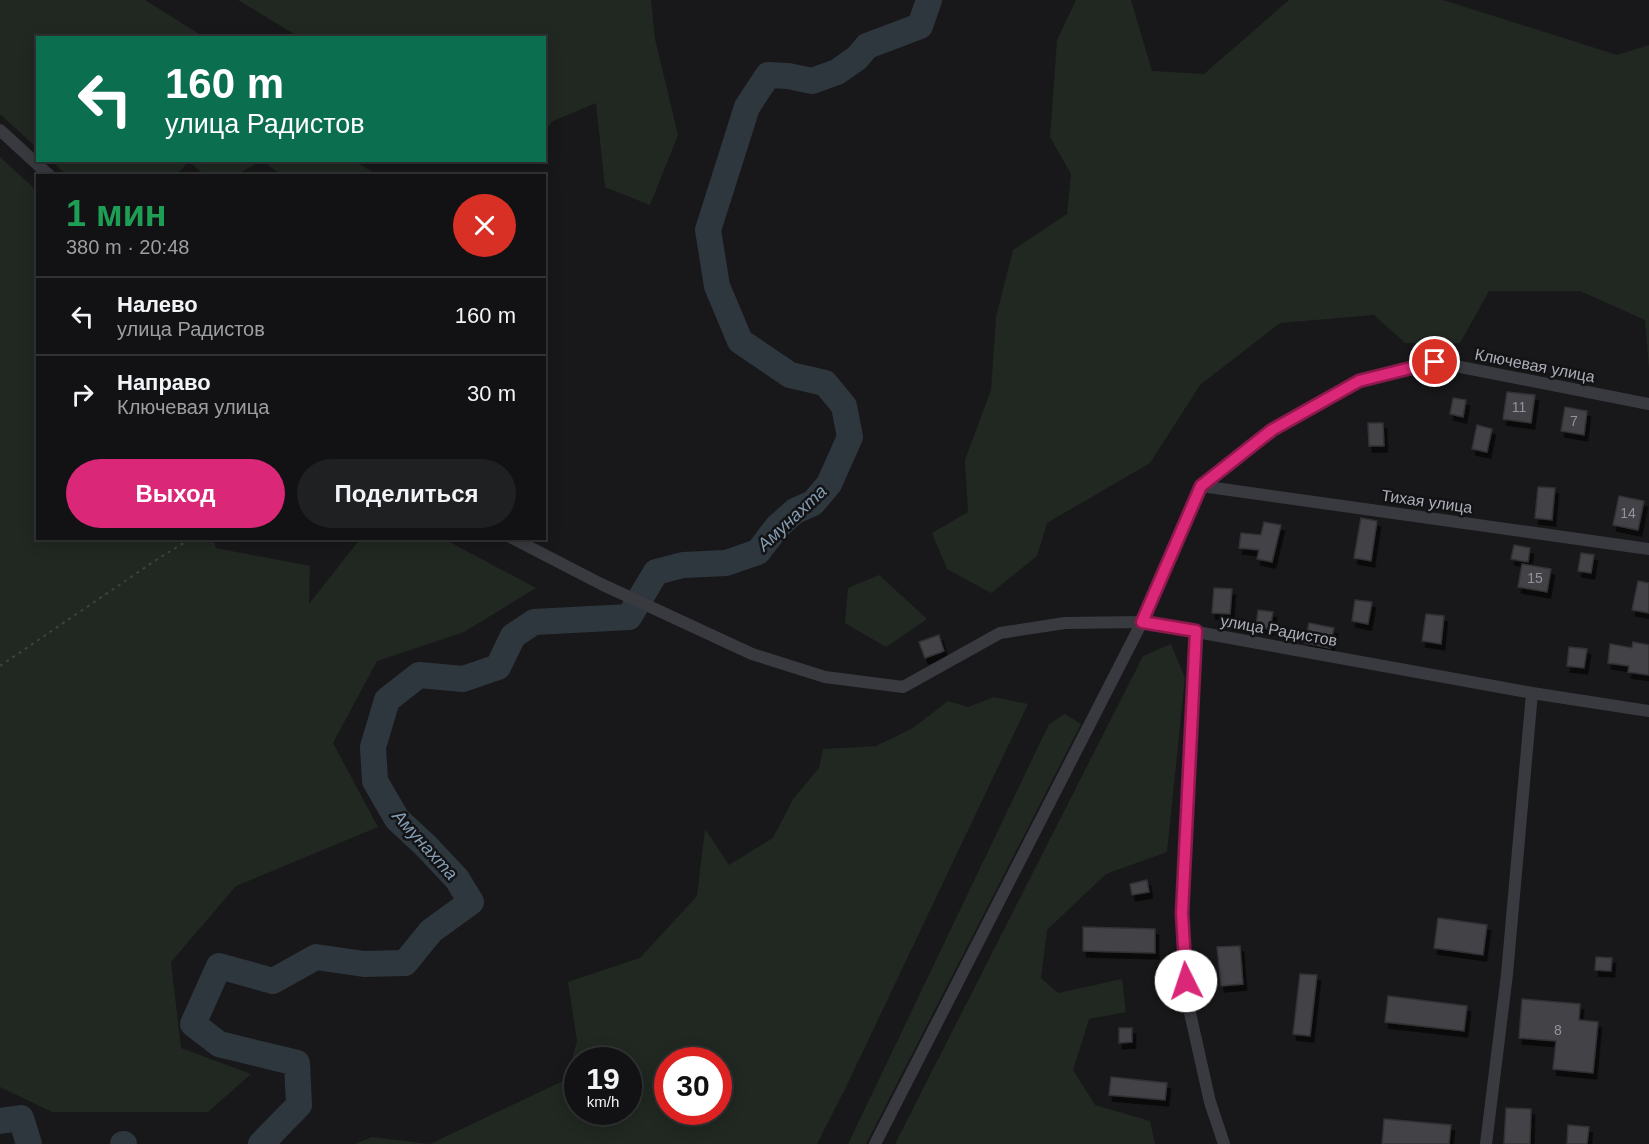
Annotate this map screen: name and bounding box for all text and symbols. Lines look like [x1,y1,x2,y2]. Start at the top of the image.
icon: left [66,60,144,138]
text: 160 m [165,60,284,107]
text: улица Радистов [165,109,365,139]
text: 1 мин [66,193,167,234]
button: close [453,194,516,257]
text: 380 m · 20:48 [66,236,189,258]
text: Налево [117,292,198,317]
icon: left [66,300,99,333]
text: 160 m [455,303,516,328]
text: улица Радистов [117,318,265,340]
pin [1409,336,1460,387]
icon: arrive [1418,345,1451,378]
street label: Ключевая улица [1473,346,1596,385]
text: Направо [117,370,211,395]
icon: right [66,378,99,411]
text: 30 m [467,381,516,406]
text: Ключевая улица [117,396,269,418]
house number: 11 [1512,399,1526,415]
house number: 7 [1570,413,1578,429]
button: Выход [66,459,285,528]
button: Поделиться [297,459,516,528]
water label: Амунахта [753,481,831,556]
street label: Тихая улица [1380,487,1474,516]
house number: 14 [1620,505,1636,521]
house number: 15 [1527,570,1543,586]
street label: улица Радистов [1219,612,1339,649]
water label: Амунахта [388,805,461,884]
position arrow [1154,949,1218,1013]
house number: 8 [1554,1022,1562,1038]
speed limit sign: 30 [654,1047,732,1125]
text: 19 [586,1062,620,1095]
text: km/h [587,1093,619,1110]

